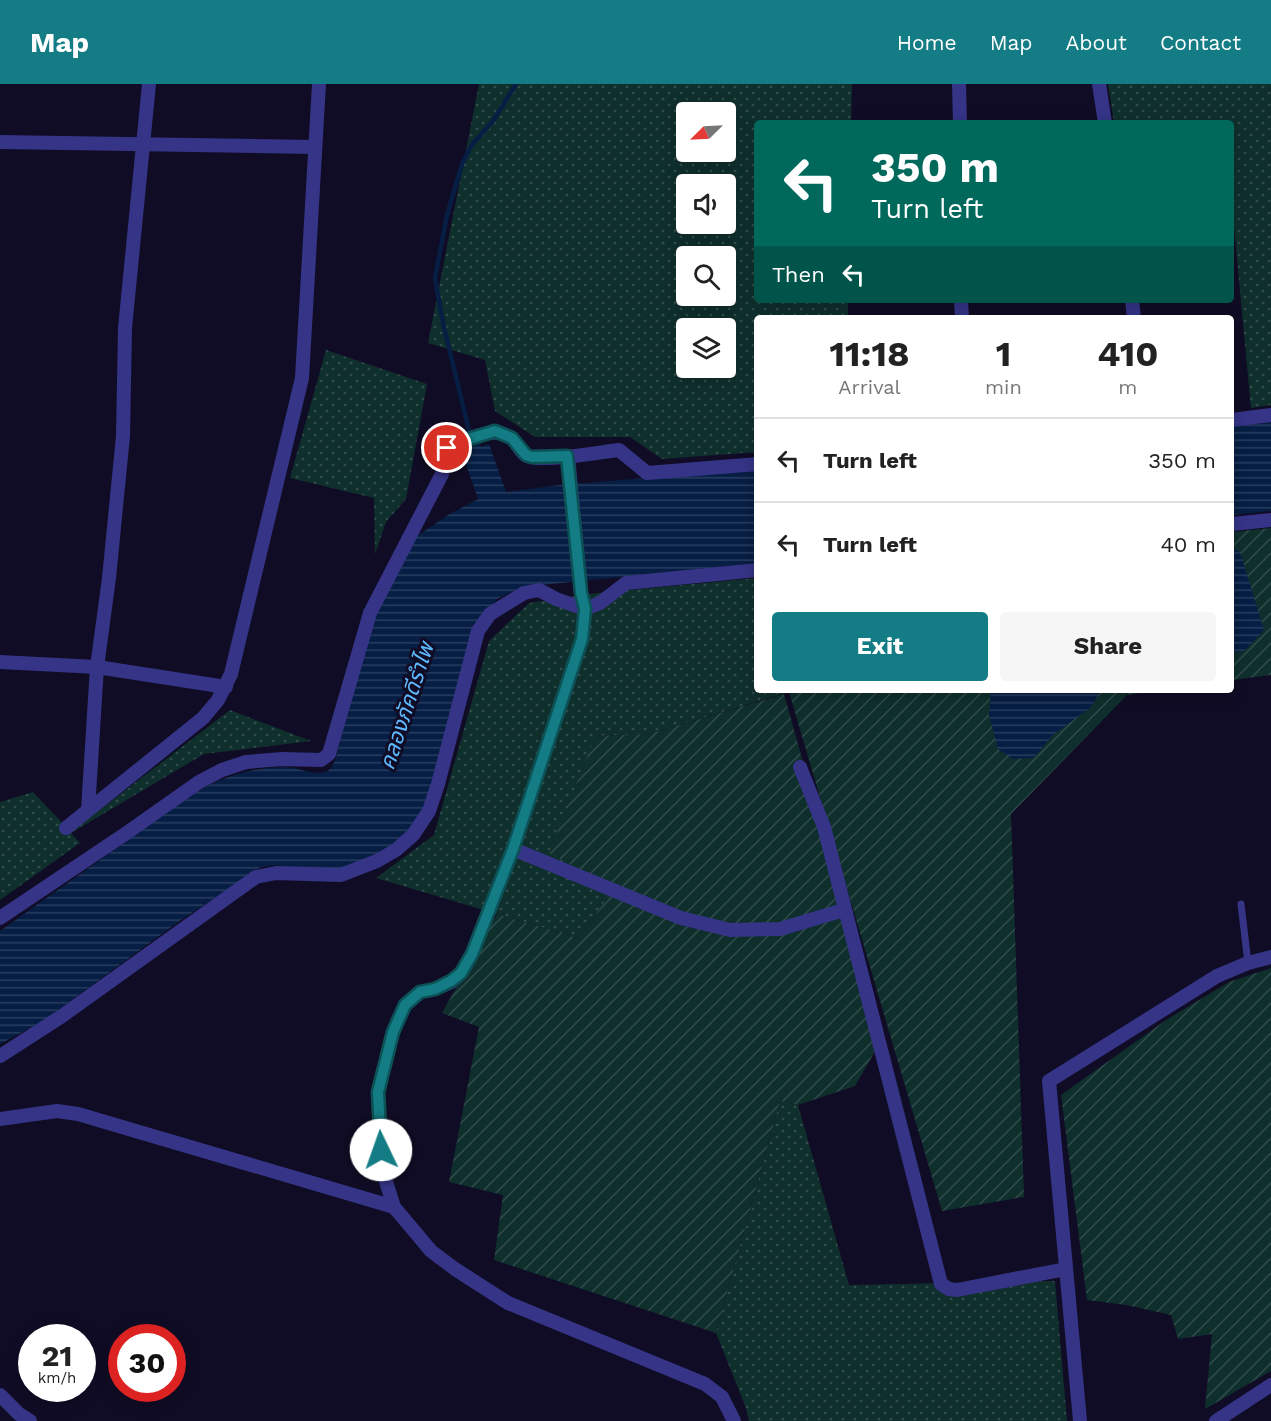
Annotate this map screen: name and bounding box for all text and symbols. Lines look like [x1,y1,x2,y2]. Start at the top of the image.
text: Map [30,26,89,59]
text: Home [897,30,957,55]
text: Map [990,30,1033,55]
text: About [1066,30,1127,55]
text: Contact [1160,30,1241,55]
north arrow [676,102,736,162]
map controls [676,102,736,378]
text: 350 m [871,143,999,192]
icon: left [772,144,850,222]
button: sound [676,174,736,234]
text: Turn left [871,193,983,225]
button: search [676,246,736,306]
icon: left [837,258,870,291]
text: Then [772,262,825,287]
button: layers [676,318,736,378]
text: 11:18 [830,333,910,375]
text: 1 [996,333,1011,375]
text: 410 [1097,333,1158,375]
text: Arrival [838,375,901,399]
text: min [985,375,1022,399]
text: m [1118,375,1137,399]
pin [421,422,472,473]
icon: arrive [430,431,463,464]
icon: left [772,444,805,477]
text: Turn left [823,448,917,473]
text: 350 m [1148,448,1216,473]
icon: left [772,528,805,561]
text: Turn left [823,532,917,557]
text: 40 m [1160,532,1216,557]
button: Exit [772,612,988,681]
button: Share [1000,612,1216,681]
water label: คลองภัคดีรำไพ [374,637,440,773]
position arrow [349,1118,413,1182]
speed limit sign: 30 [108,1324,186,1402]
text: 21 [42,1338,72,1373]
text: km/h [38,1369,76,1387]

